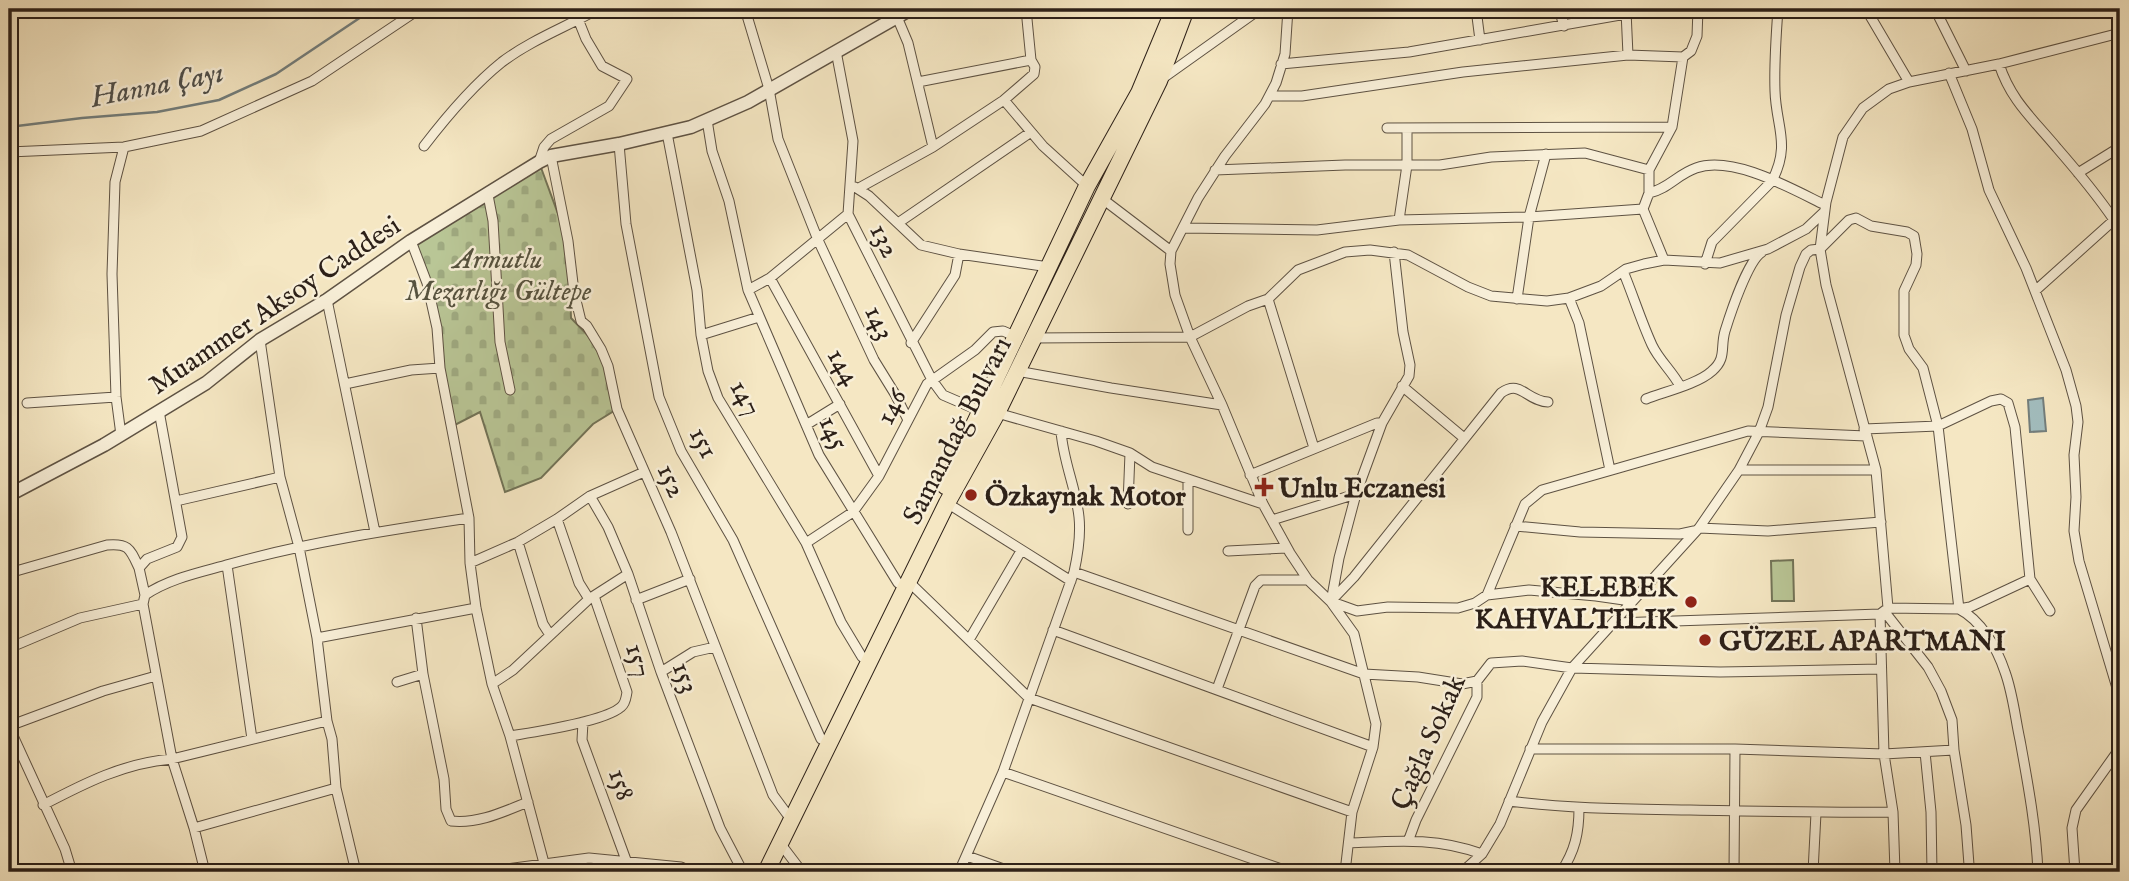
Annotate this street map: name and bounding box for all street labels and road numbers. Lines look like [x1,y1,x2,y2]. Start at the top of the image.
street label: Muammer Aksoy Caddesi [143,209,408,403]
street label: 132 [861,218,907,264]
street label: 143 [856,300,902,346]
street label: Samandağ Bulvarı [896,331,1021,531]
street label: 144 [818,342,868,393]
street label: 147 [721,374,769,423]
street label: 146 [869,382,916,431]
street label: 145 [810,410,856,456]
street label: 151 [680,421,725,465]
street label: 152 [648,459,694,503]
street label: 157 [616,640,659,682]
street label: 153 [663,657,706,698]
street label: Çağla Sokak [1384,669,1475,816]
street label: 158 [599,764,642,805]

